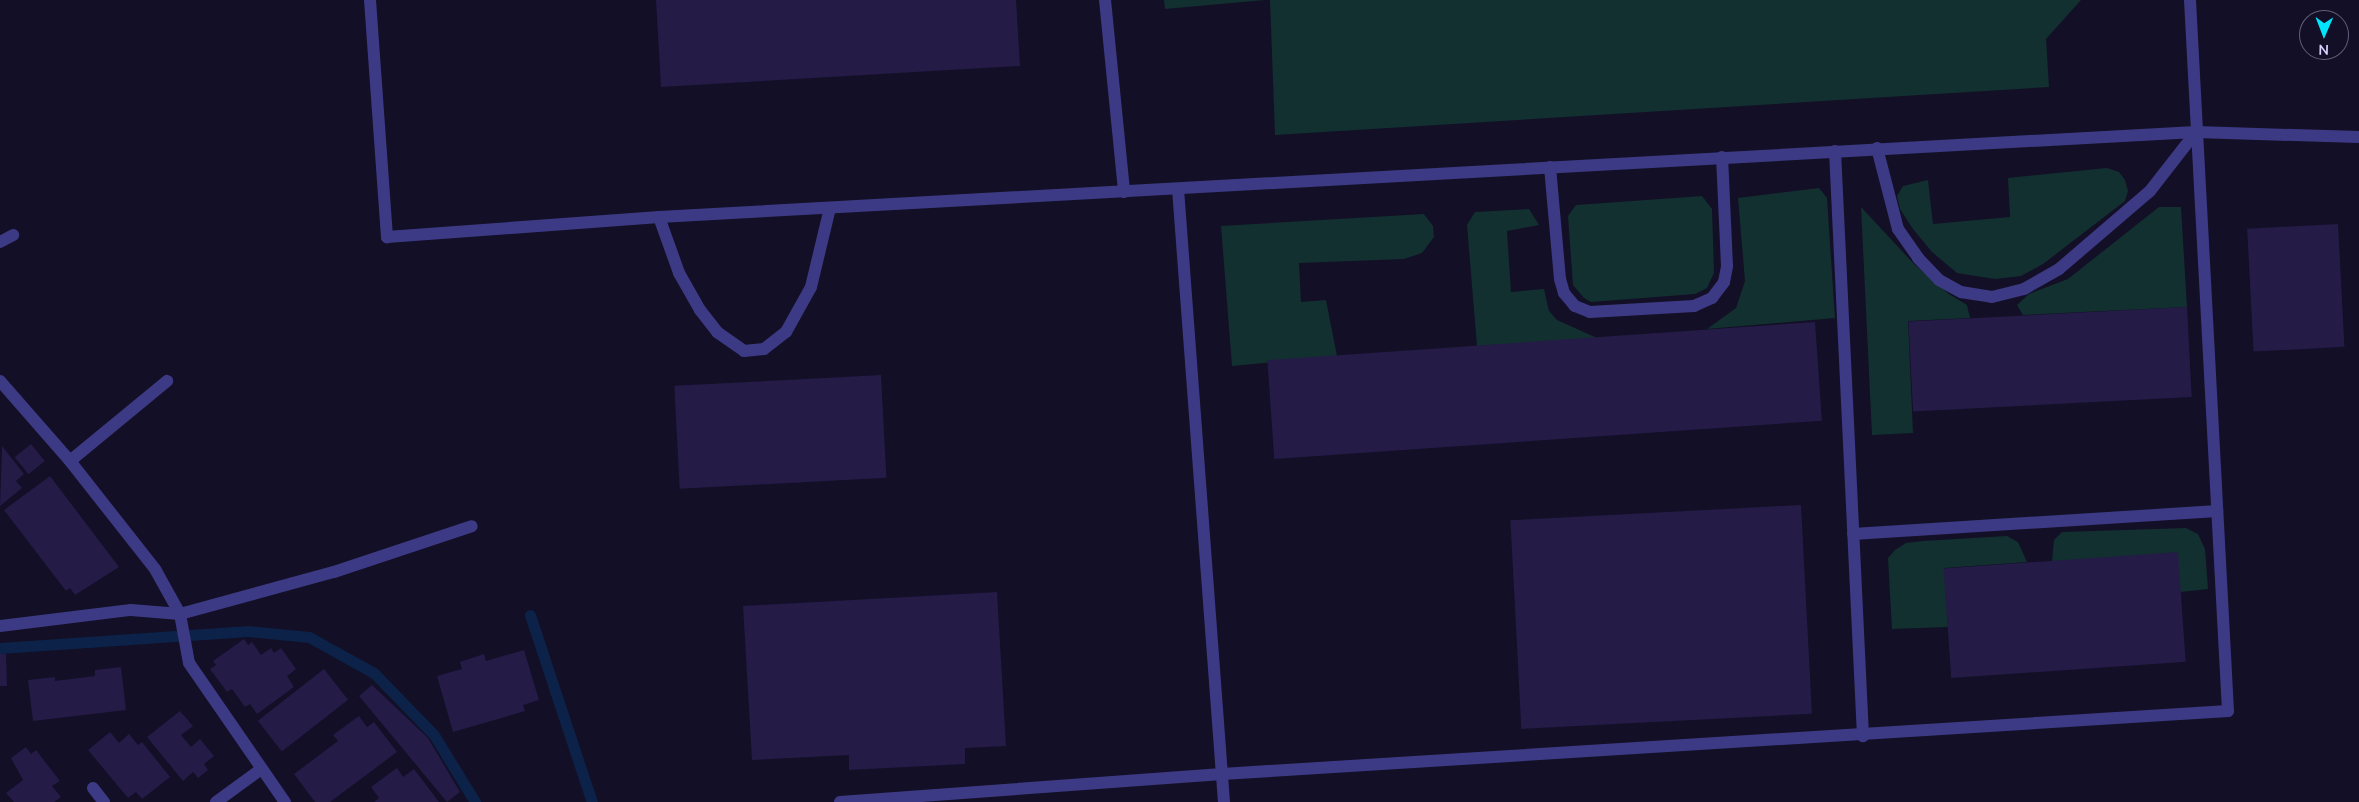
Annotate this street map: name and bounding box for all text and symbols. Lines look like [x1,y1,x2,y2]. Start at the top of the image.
north arrow [2299,10,2349,60]
text: N [2318,40,2329,59]

